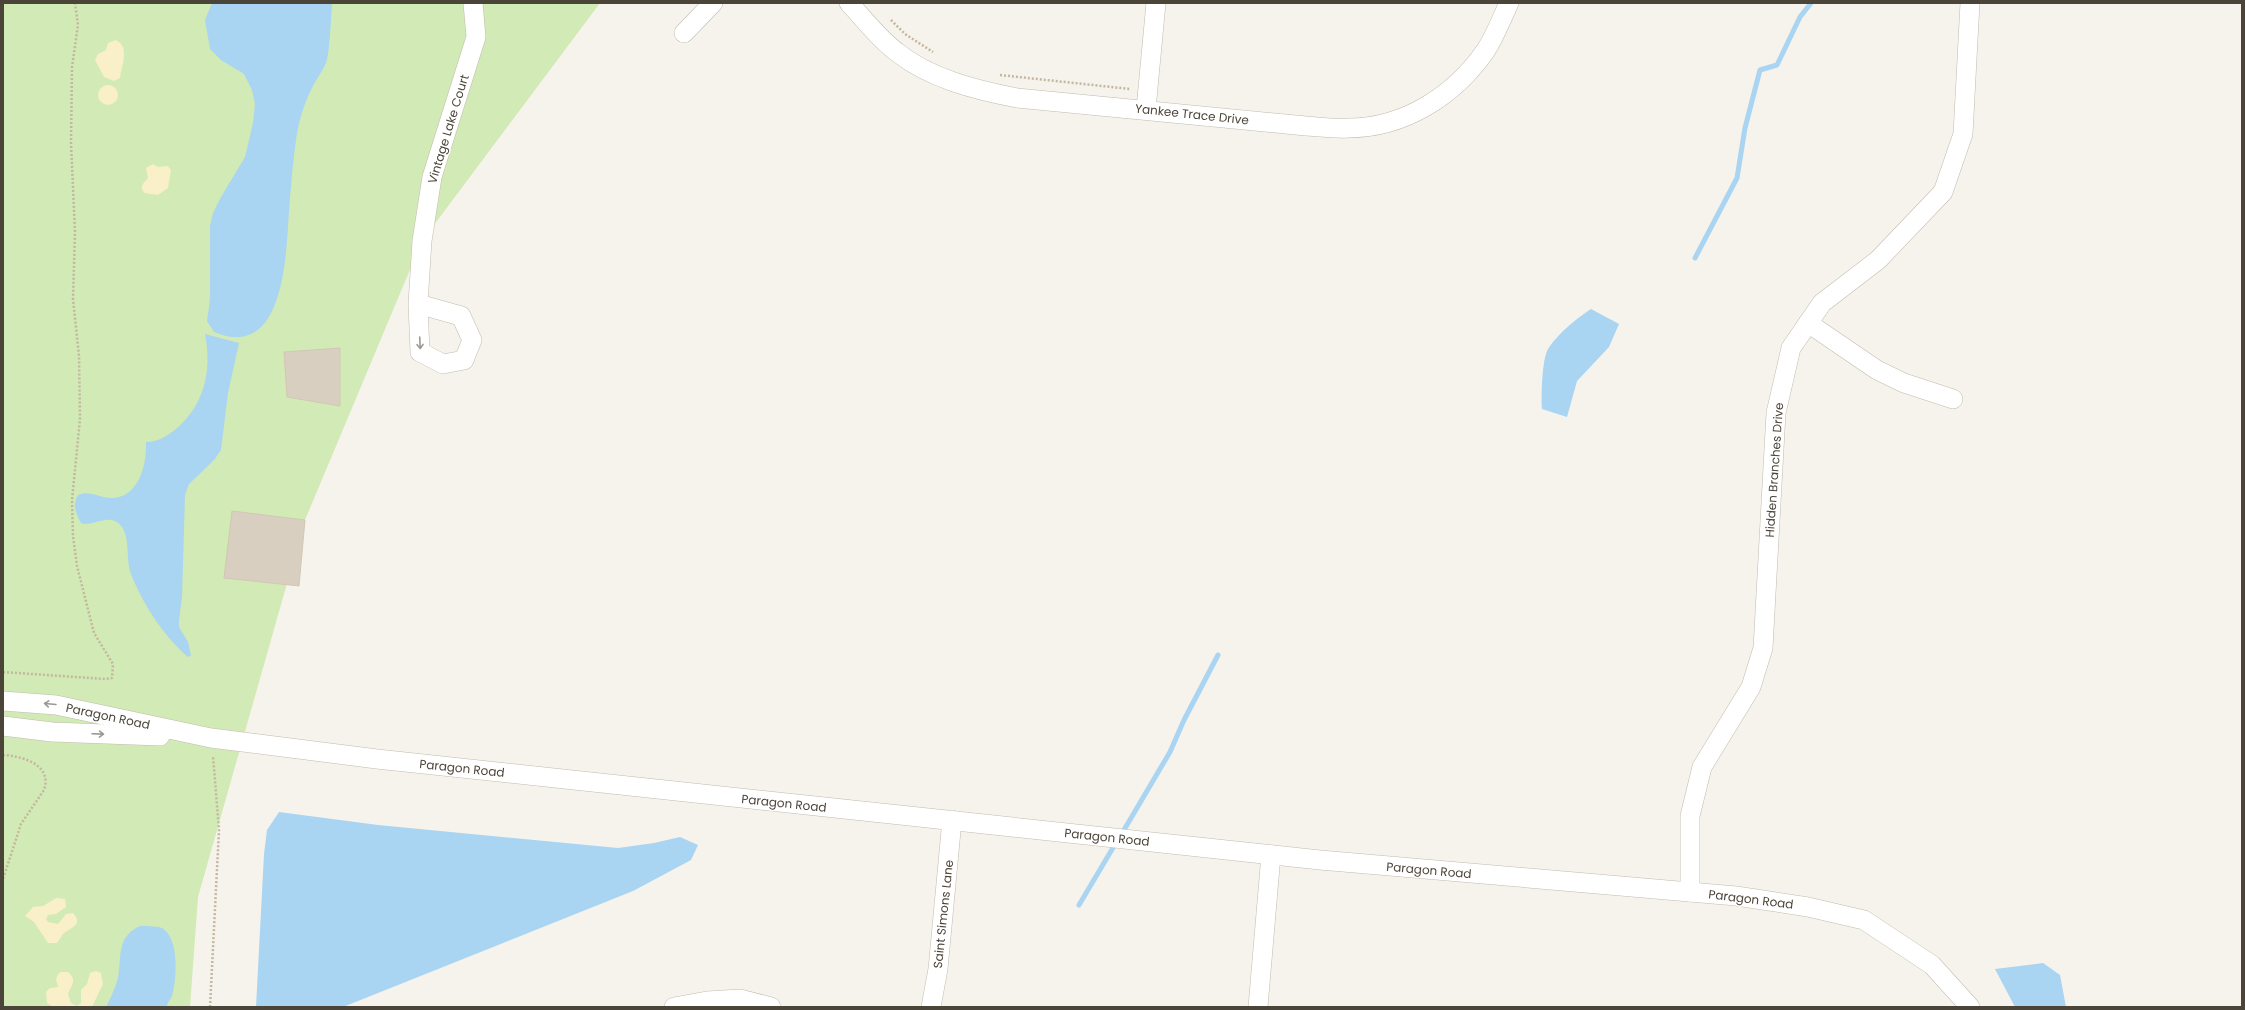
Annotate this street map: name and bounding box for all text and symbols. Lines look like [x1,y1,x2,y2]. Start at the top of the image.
street label: Vintage Lake Court [423,72,473,186]
street label: Yankee Trace Drive [1134,100,1250,128]
one-way arrow [416,336,424,349]
street label: Hidden Branches Drive [1761,402,1787,538]
street label: Paragon Road [64,699,152,733]
one-way arrow [44,701,57,708]
one-way arrow [91,730,104,738]
street label: Paragon Road [419,755,505,781]
street label: Paragon Road [741,790,827,816]
street label: Paragon Road [1064,824,1150,850]
street label: Paragon Road [1386,858,1472,882]
street label: Saint Simons Lane [929,859,957,969]
street label: Paragon Road [1708,885,1794,913]

